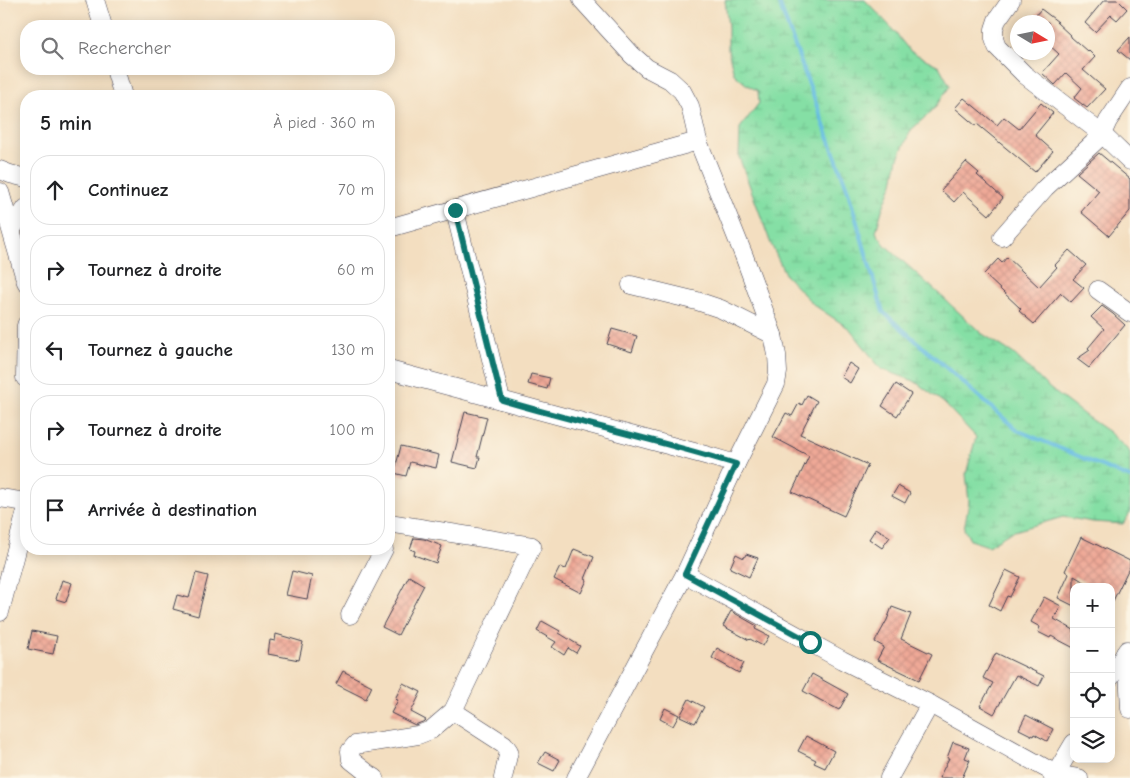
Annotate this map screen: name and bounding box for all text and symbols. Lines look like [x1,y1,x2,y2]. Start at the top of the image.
north arrow [1010,15,1055,60]
search box [20,20,395,75]
icon: search [38,34,66,62]
text: Rechercher [78,37,171,59]
text: 5 min [40,111,92,135]
text: À pied · 360 m [273,114,375,132]
icon: ahead [41,176,69,204]
text: Continuez [88,179,168,201]
text: 70 m [338,181,374,199]
route end [444,199,467,222]
icon: right [41,256,69,284]
text: Tournez à droite [88,259,222,281]
text: 60 m [337,261,374,279]
icon: left [41,336,69,364]
text: Tournez à gauche [88,339,233,361]
text: 130 m [331,341,374,359]
icon: right [41,416,69,444]
text: Tournez à droite [88,419,222,441]
text: 100 m [330,421,374,439]
icon: arrive [41,496,69,524]
text: Arrivée à destination [88,499,257,521]
map controls [1070,583,1115,763]
button: + [1070,583,1115,628]
button: − [1070,628,1115,673]
route start [799,631,822,654]
button: locate [1070,673,1115,718]
button: layers [1070,718,1115,763]

